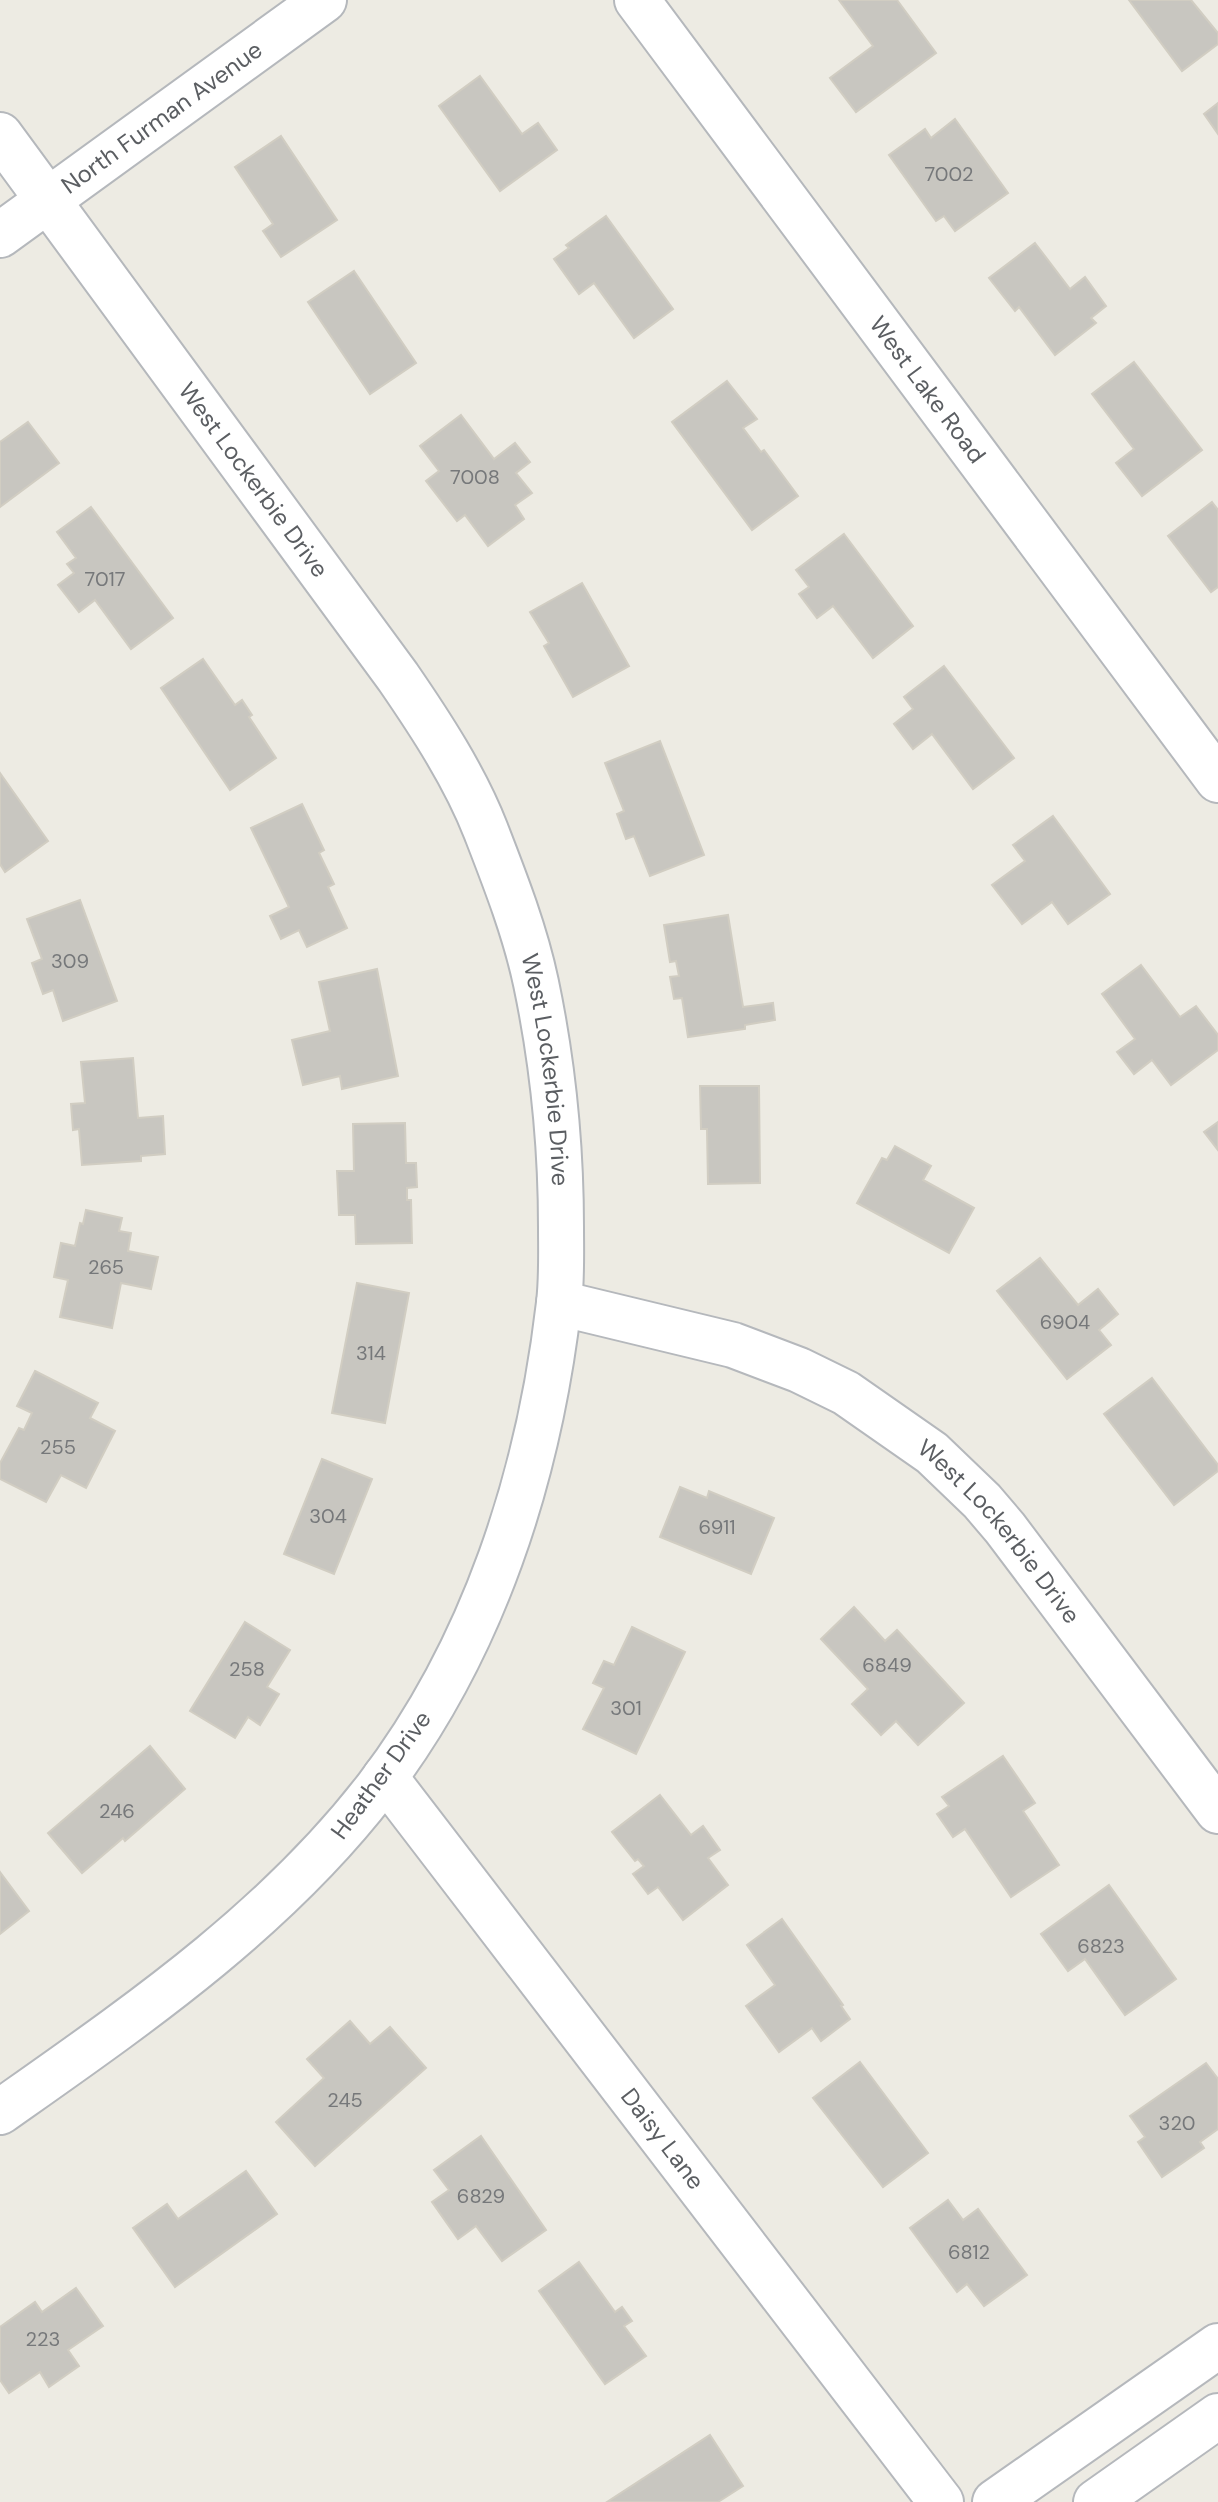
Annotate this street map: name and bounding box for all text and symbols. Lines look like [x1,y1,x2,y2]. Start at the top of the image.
street label: North Furman Avenue [55,34,268,200]
house number: 7002 [924,161,974,187]
street label: West Lake Road [863,310,993,469]
street label: West Lockerbie Drive [172,376,336,583]
house number: 7008 [450,464,500,490]
house number: 7017 [85,566,126,592]
house number: 309 [51,948,89,974]
street label: West Lockerbie Drive [515,950,576,1187]
house number: 265 [88,1254,124,1280]
house number: 6904 [1040,1309,1090,1335]
house number: 314 [356,1340,386,1366]
street label: West Lockerbie Drive [912,1432,1087,1630]
house number: 255 [40,1434,76,1460]
house number: 304 [309,1503,347,1529]
house number: 6911 [699,1514,735,1540]
house number: 6849 [862,1652,912,1678]
house number: 258 [229,1656,265,1682]
house number: 301 [610,1695,642,1721]
street label: Heather Drive [323,1704,438,1845]
house number: 246 [99,1798,135,1824]
house number: 6823 [1077,1933,1125,1959]
street label: Daisy Lane [614,2082,712,2195]
house number: 245 [327,2087,363,2113]
house number: 320 [1159,2110,1195,2136]
house number: 6829 [457,2183,505,2209]
house number: 6812 [948,2239,990,2265]
house number: 223 [26,2326,60,2352]

